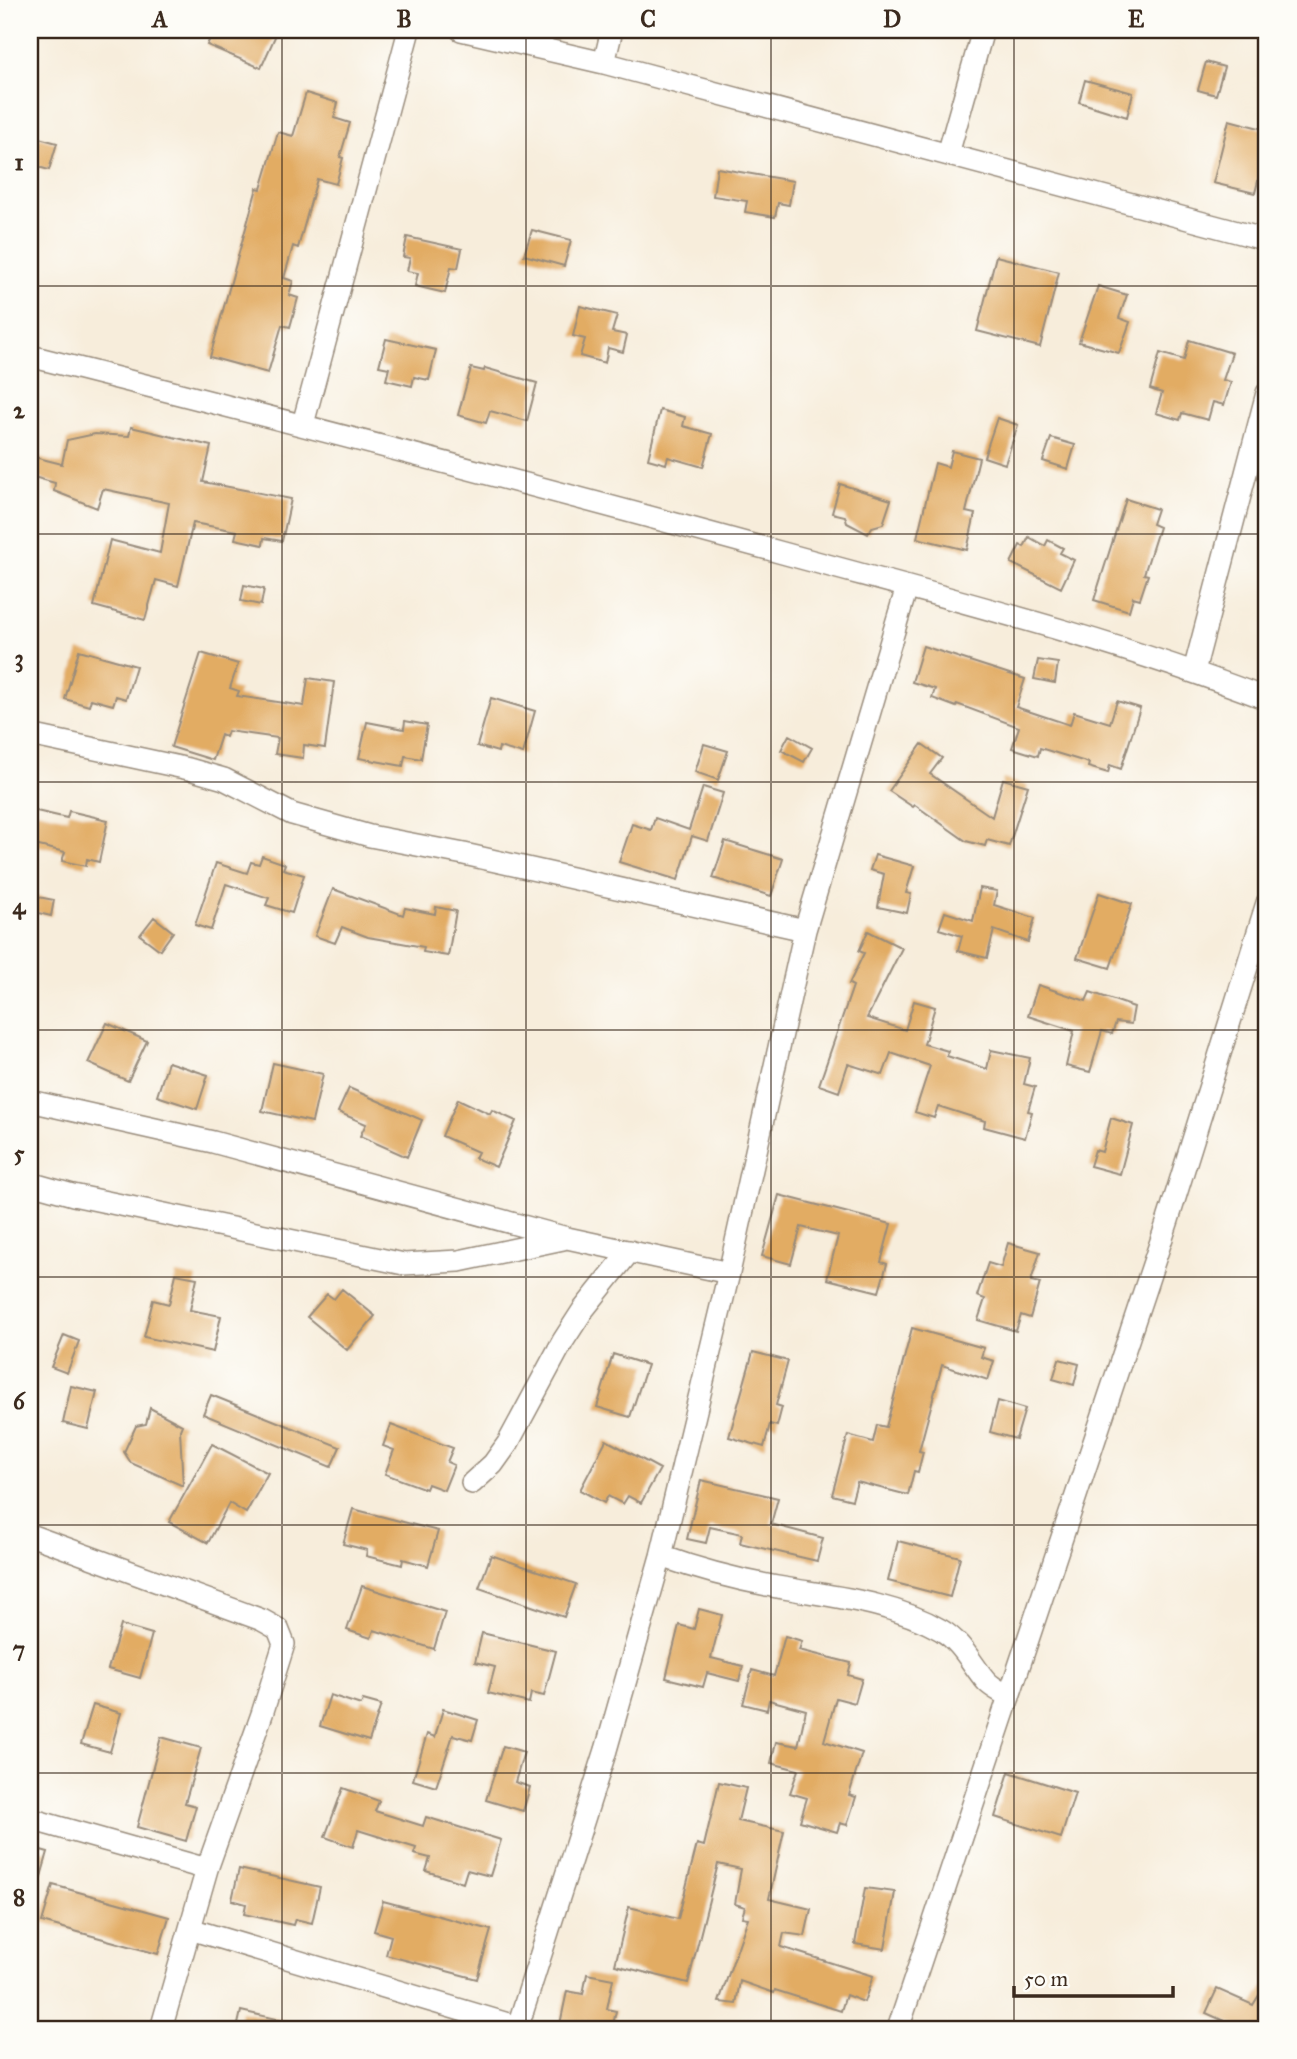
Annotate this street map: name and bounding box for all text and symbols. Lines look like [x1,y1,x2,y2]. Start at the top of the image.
text: A [150,5,168,33]
text: B [396,5,412,33]
text: C [640,5,656,33]
text: D [883,5,901,33]
text: E [1128,5,1145,33]
text: 1 [14,148,24,176]
text: 2 [13,396,25,424]
text: 3 [14,644,24,673]
text: 4 [13,892,27,920]
text: 5 [14,1139,25,1167]
text: 6 [13,1387,26,1415]
text: 7 [13,1635,25,1663]
text: 8 [13,1883,25,1911]
scale bar [1014,1954,1173,1998]
text: 50 m [1024,1966,1069,1992]

